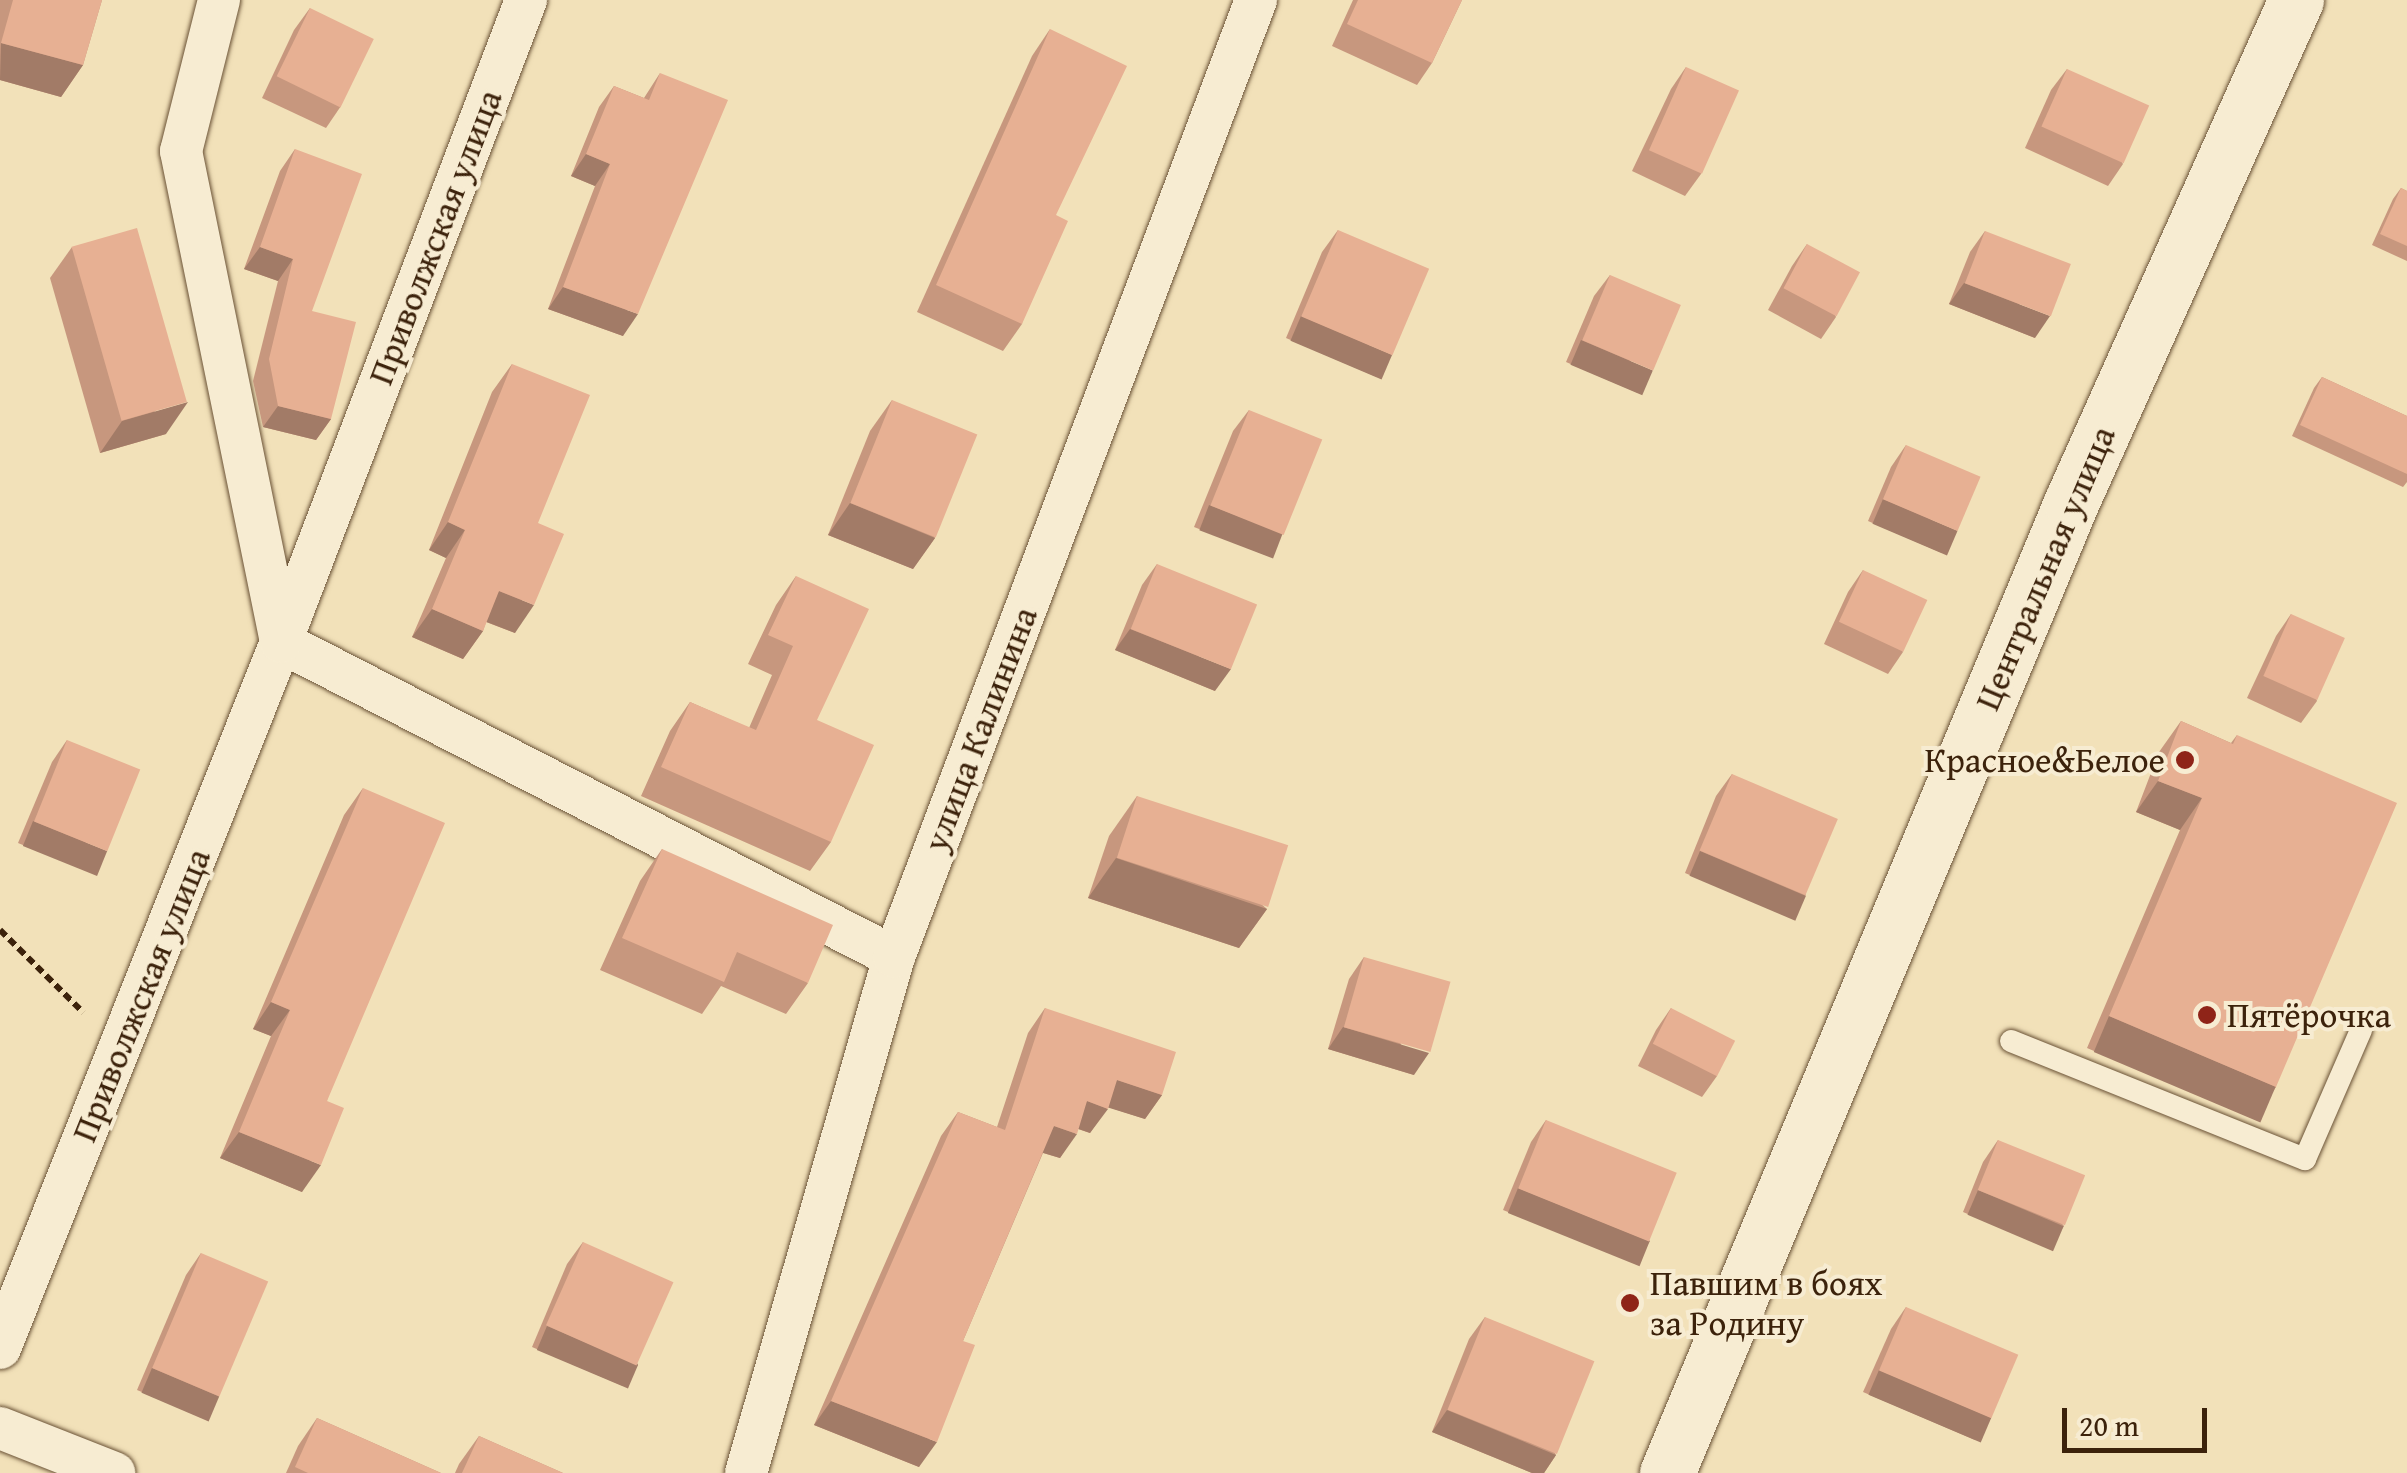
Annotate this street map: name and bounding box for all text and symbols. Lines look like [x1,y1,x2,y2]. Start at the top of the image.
street label: Приволжская улица [359,84,511,390]
street label: Центральная улица [1966,420,2124,716]
street label: улица Калинина [914,601,1046,857]
place label: Красное&Белое [1924,739,2165,781]
marker: Красное&Белое [2174,749,2196,771]
street label: Приволжская улица [63,842,219,1148]
place label: Пятёрочка [2227,994,2391,1036]
marker: Пятёрочка [2196,1004,2218,1026]
place label: Павшим в боях за Родину [1650,1262,1882,1344]
marker: Павшим в боях за Родину [1619,1292,1641,1314]
scale bar [2067,1388,2212,1450]
text: 20 m [2079,1403,2139,1447]

